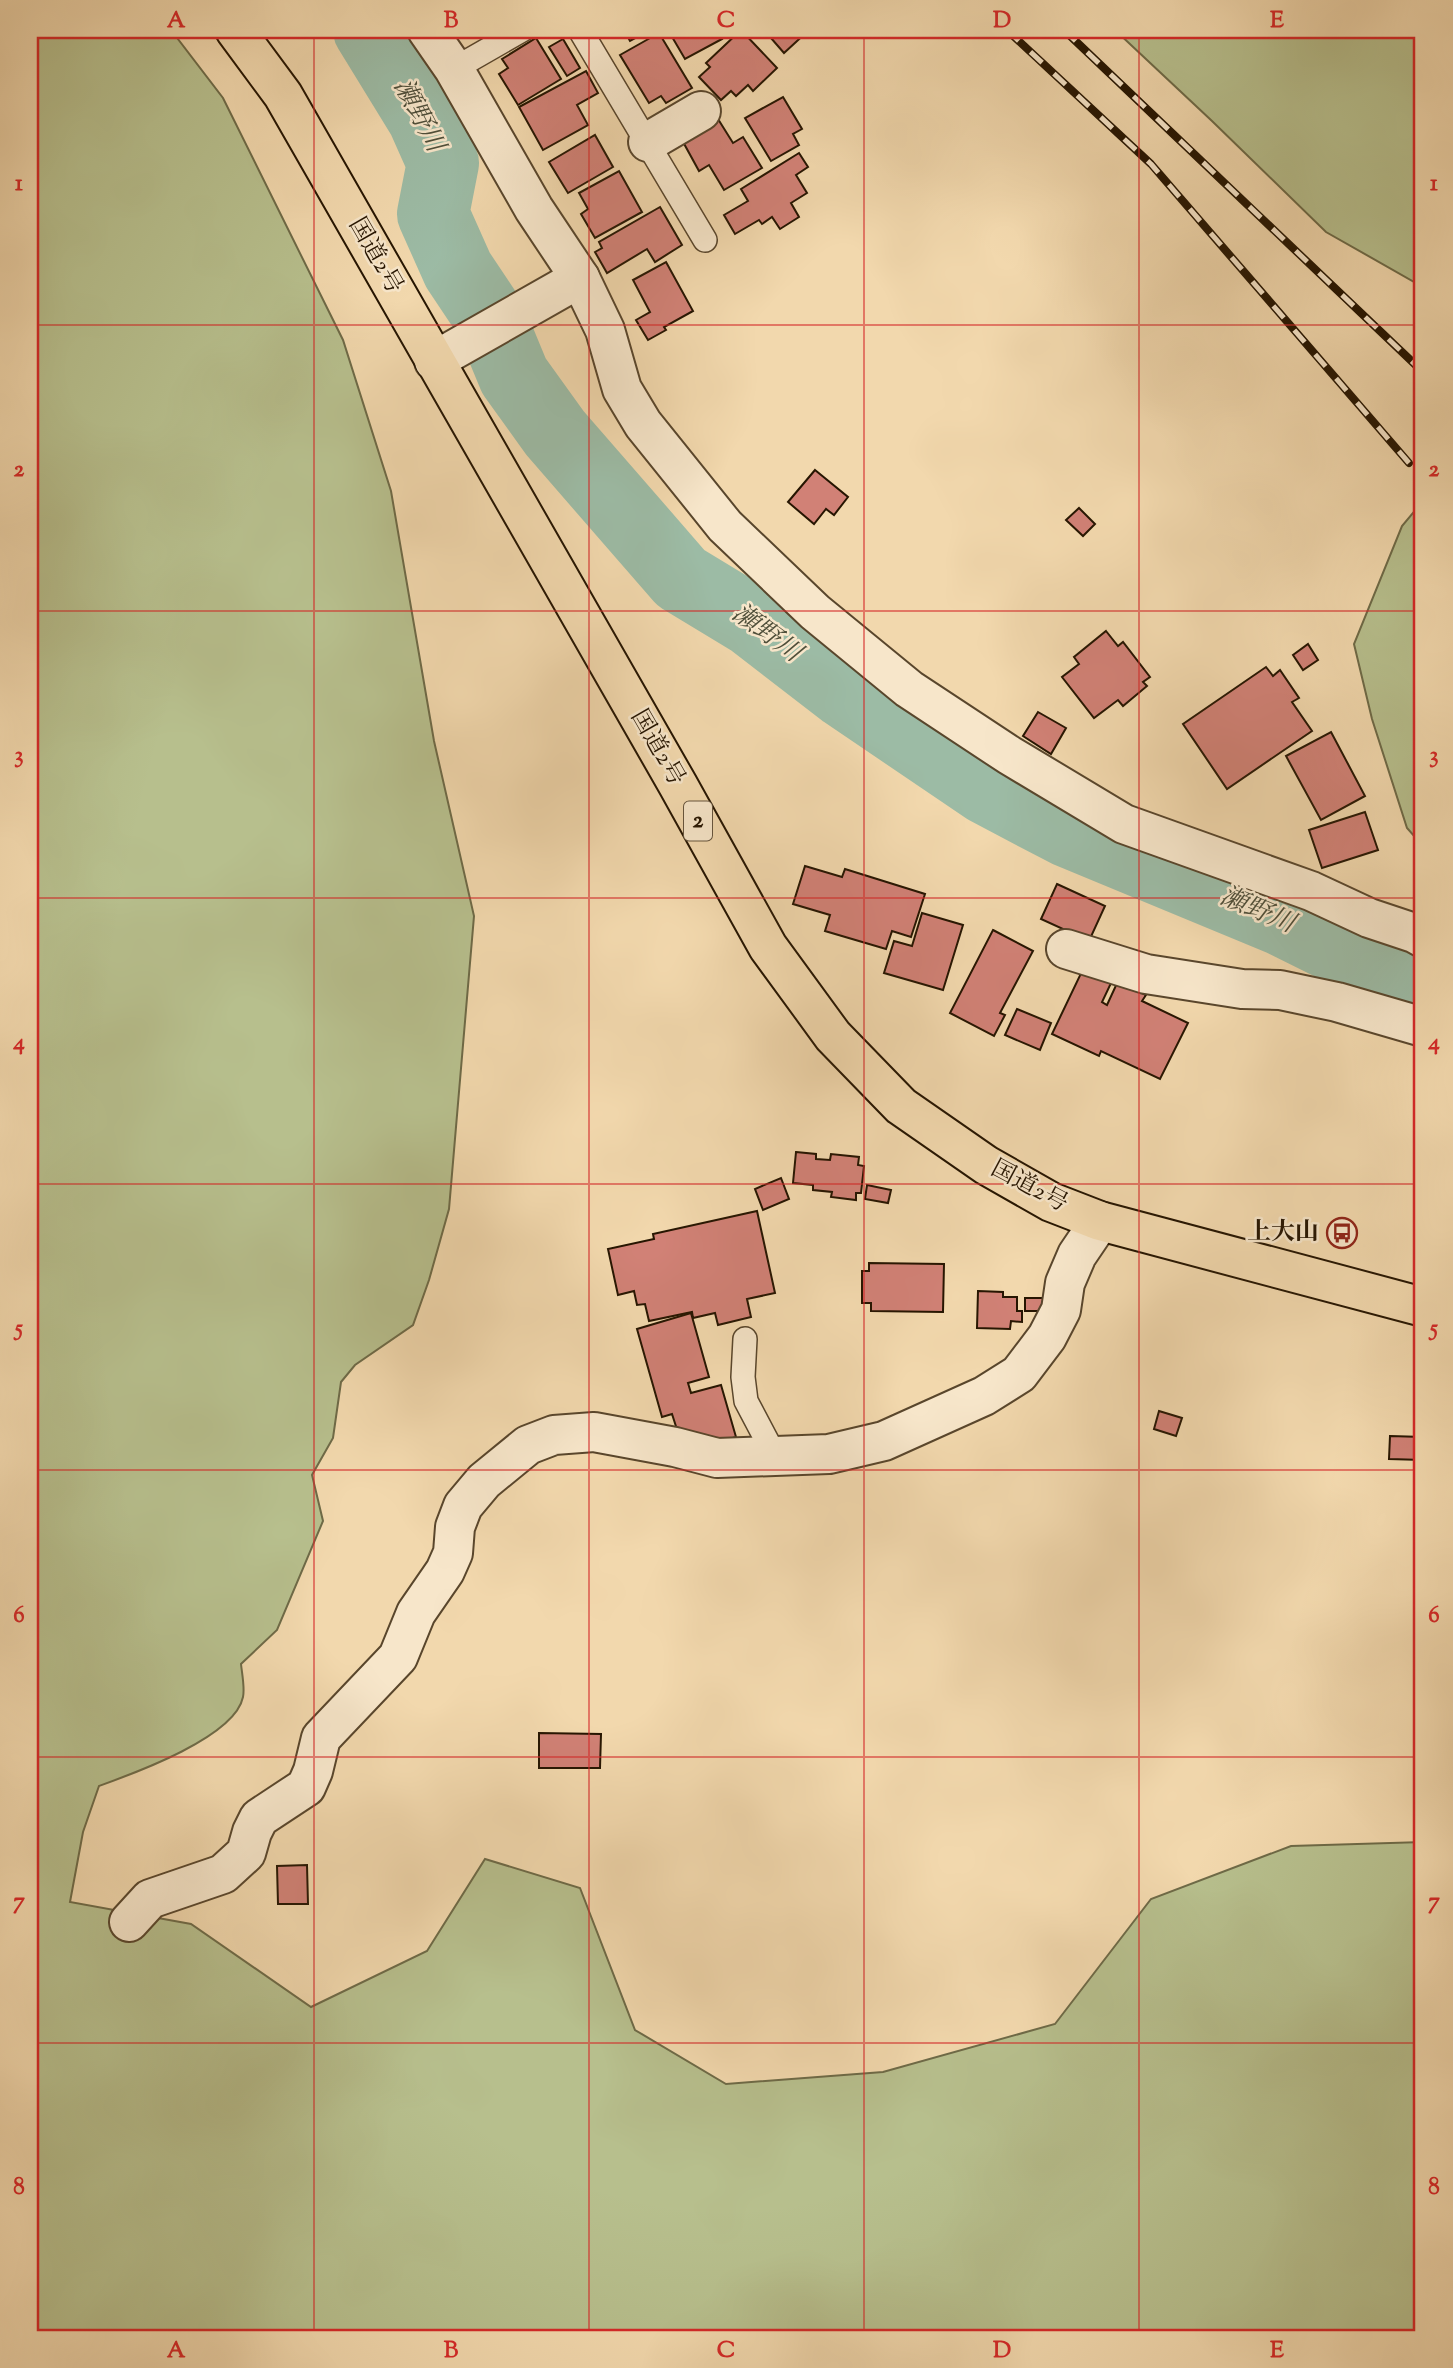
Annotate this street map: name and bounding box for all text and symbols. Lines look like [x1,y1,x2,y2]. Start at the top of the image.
text: A [167,5,186,38]
text: B [444,5,459,38]
text: C [717,5,735,38]
text: D [993,5,1011,38]
text: E [1270,5,1284,38]
water label: 瀬野川 [383,73,454,162]
text: 1 [15,168,23,201]
text: 1 [1430,168,1438,201]
street label: 国道2号 [339,211,411,301]
text: 2 [14,454,25,487]
text: 2 [1429,454,1440,487]
water label: 瀬野川 [724,596,811,674]
street label: 国道2号 [621,703,693,793]
text: 3 [14,740,24,773]
text: 3 [1429,740,1439,773]
road number: 2 [684,802,712,841]
water label: 瀬野川 [1214,879,1303,944]
text: 4 [12,1027,25,1060]
text: 4 [1427,1027,1440,1060]
street label: 国道2号 [984,1152,1074,1222]
place label: 上大山 [1247,1216,1319,1250]
bus stop icon: 上大山 [1325,1216,1359,1250]
text: 5 [13,1313,23,1346]
text: 5 [1428,1313,1438,1346]
text: 6 [13,1600,25,1633]
text: 6 [1428,1600,1440,1633]
text: 7 [13,1886,25,1919]
text: 7 [1428,1886,1440,1919]
text: 8 [13,2172,25,2205]
text: 8 [1428,2172,1440,2205]
text: A [167,2335,186,2368]
text: B [444,2335,459,2368]
text: C [717,2335,735,2368]
text: D [993,2335,1011,2368]
text: E [1270,2335,1284,2368]

